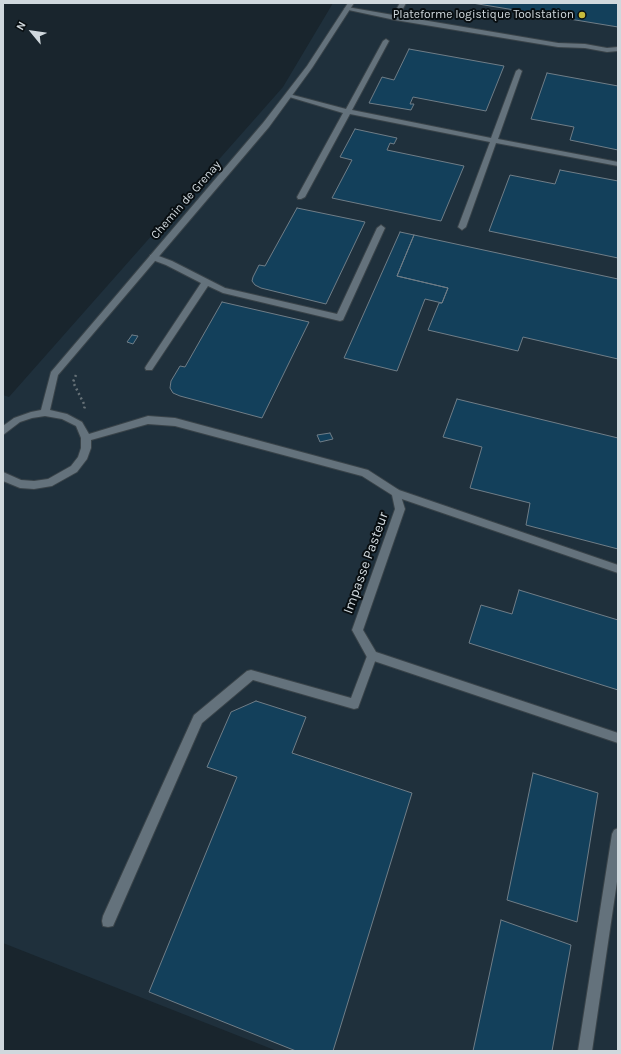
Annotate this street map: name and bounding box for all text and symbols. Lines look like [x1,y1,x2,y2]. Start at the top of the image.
place label: Plateforme logistique Toolstation [393,8,574,22]
marker: Plateforme logistique Toolstation [577,10,587,20]
north arrow [12,12,52,52]
text: N [13,19,29,33]
street label: Chemin de Grenay [148,158,224,242]
street label: Impasse Pasteur [340,510,392,616]

